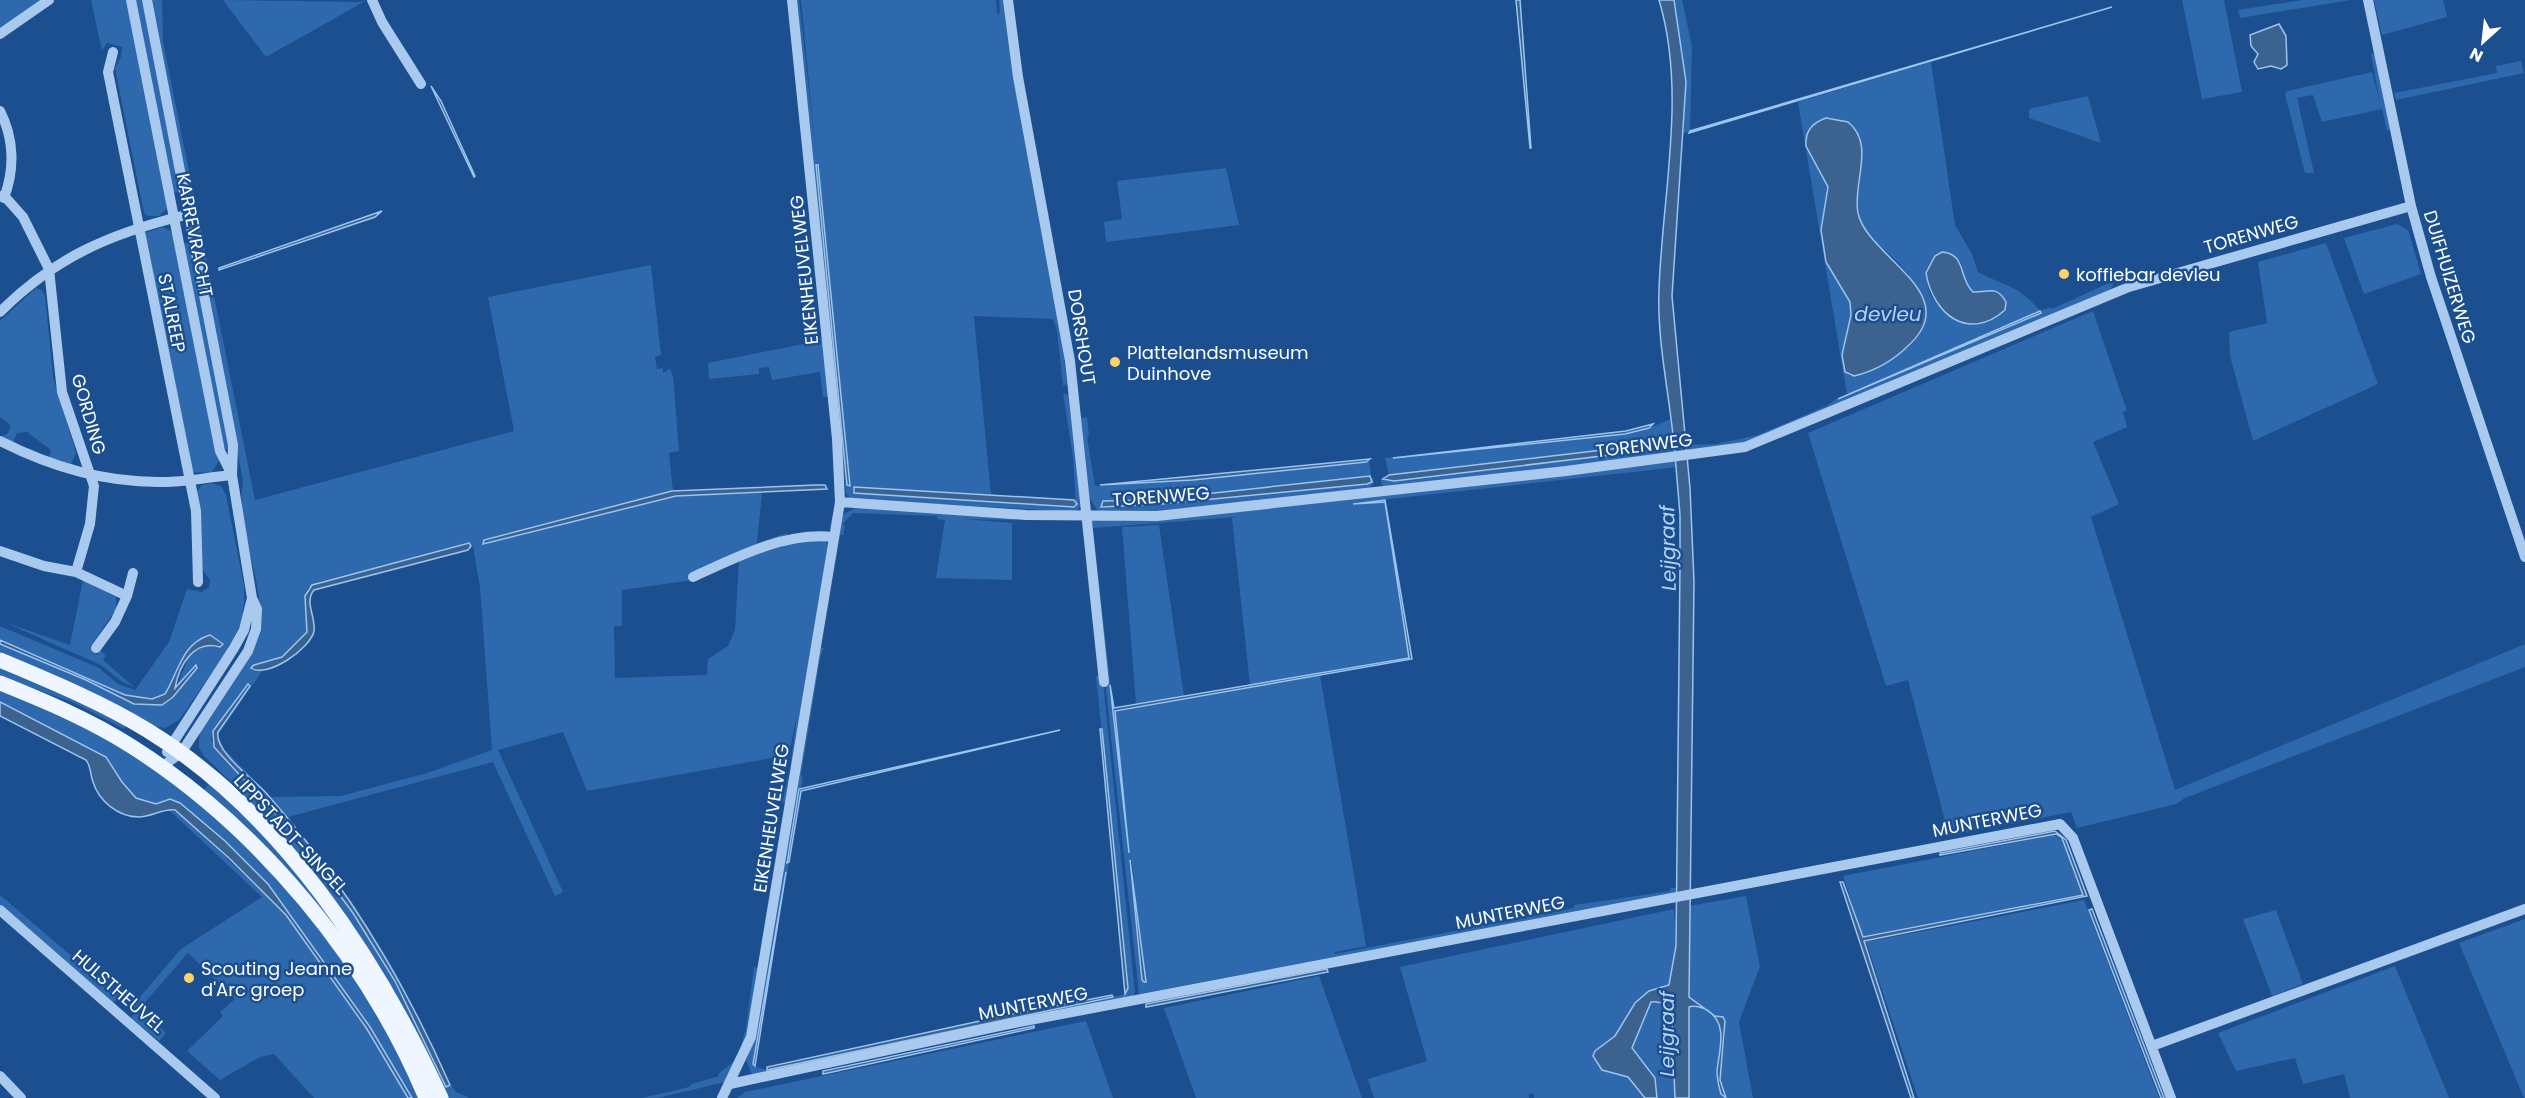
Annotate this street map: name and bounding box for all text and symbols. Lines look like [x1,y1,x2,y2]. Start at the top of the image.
north arrow [2453,12,2513,72]
text: N [2466,42,2487,68]
street label: KARREVRACHT [171,171,219,299]
street label: EIKENHEUVELWEG [784,194,824,346]
street label: DUIFHUIZERWEG [2418,207,2482,347]
street label: TORENWEG [2201,209,2301,259]
place label: koffiebar devleu [2076,262,2221,287]
marker: koffiebar devleu [2057,267,2071,281]
street label: STALREEP [152,271,192,355]
street label: DORSHOUT [1062,287,1102,387]
water label: devleu [1854,300,1922,328]
place label: Plattelandsmuseum Duinhove [1127,340,1309,386]
marker: Plattelandsmuseum Duinhove [1108,355,1122,369]
street label: GORDING [66,371,112,457]
street label: TORENWEG [1594,427,1694,463]
street label: TORENWEG [1111,480,1211,512]
water label: Leijgraaf [1653,504,1683,591]
street label: EIKENHEUVELWEG [747,742,795,894]
street label: LIPPSTADT-SINGEL [228,768,354,900]
street label: MUNTERWEG [1930,797,2044,843]
street label: MUNTERWEG [1453,889,1567,935]
street label: HULSTHEUVEL [67,944,171,1039]
place label: Scouting Jeanne d'Arc groep [201,956,352,1002]
marker: Scouting Jeanne d'Arc groep [182,971,196,985]
street label: MUNTERWEG [976,980,1090,1026]
water label: Leijgraaf [1653,990,1681,1077]

